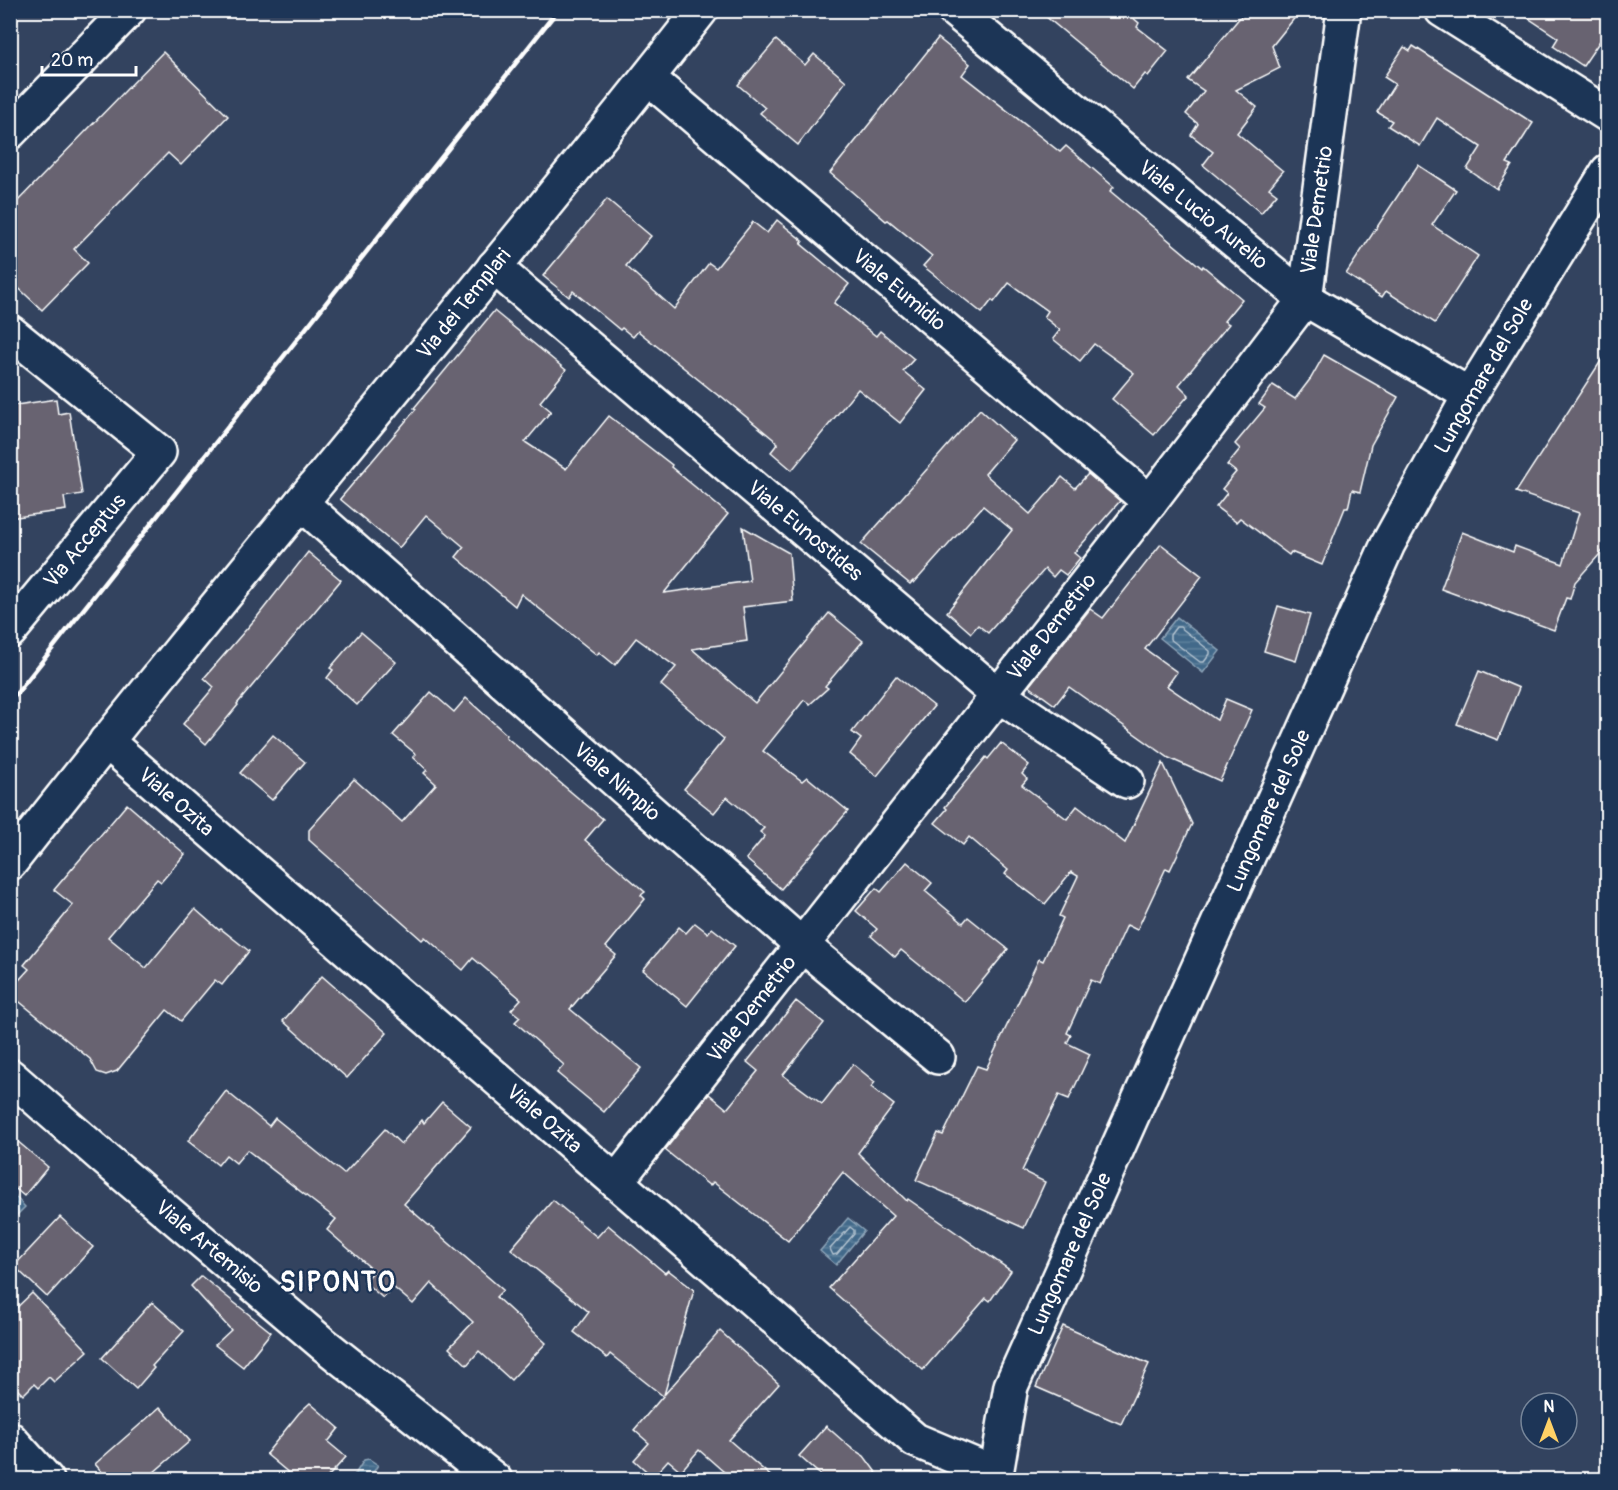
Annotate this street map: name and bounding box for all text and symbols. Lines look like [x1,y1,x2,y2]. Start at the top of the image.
scale bar [42,39,136,77]
text: 20 m [51,49,93,72]
street label: Viale Demetrio [1295,144,1339,276]
street label: Viale Lucio Aurelio [1133,154,1273,276]
street label: Via dei Templari [411,243,517,365]
street label: Viale Eumidio [846,243,952,337]
street label: Lungomare del Sole [1429,293,1540,459]
street label: Viale Eunostides [742,475,869,588]
street label: Via Acceptus [38,488,132,593]
street label: Viale Demetrio [1002,568,1102,686]
street label: Lungomare del Sole [1221,725,1317,897]
street label: Viale Nimpio [568,737,666,827]
street label: Viale Ozita [132,762,220,842]
street label: Viale Demetrio [702,950,802,1068]
street label: Viale Ozita [500,1079,588,1159]
street label: Lungomare del Sole [1022,1168,1118,1340]
street label: Viale Artemisio [150,1194,268,1300]
district label: SIPONTO [280,1266,396,1299]
north arrow [1519,1391,1579,1451]
text: N [1544,1397,1555,1417]

